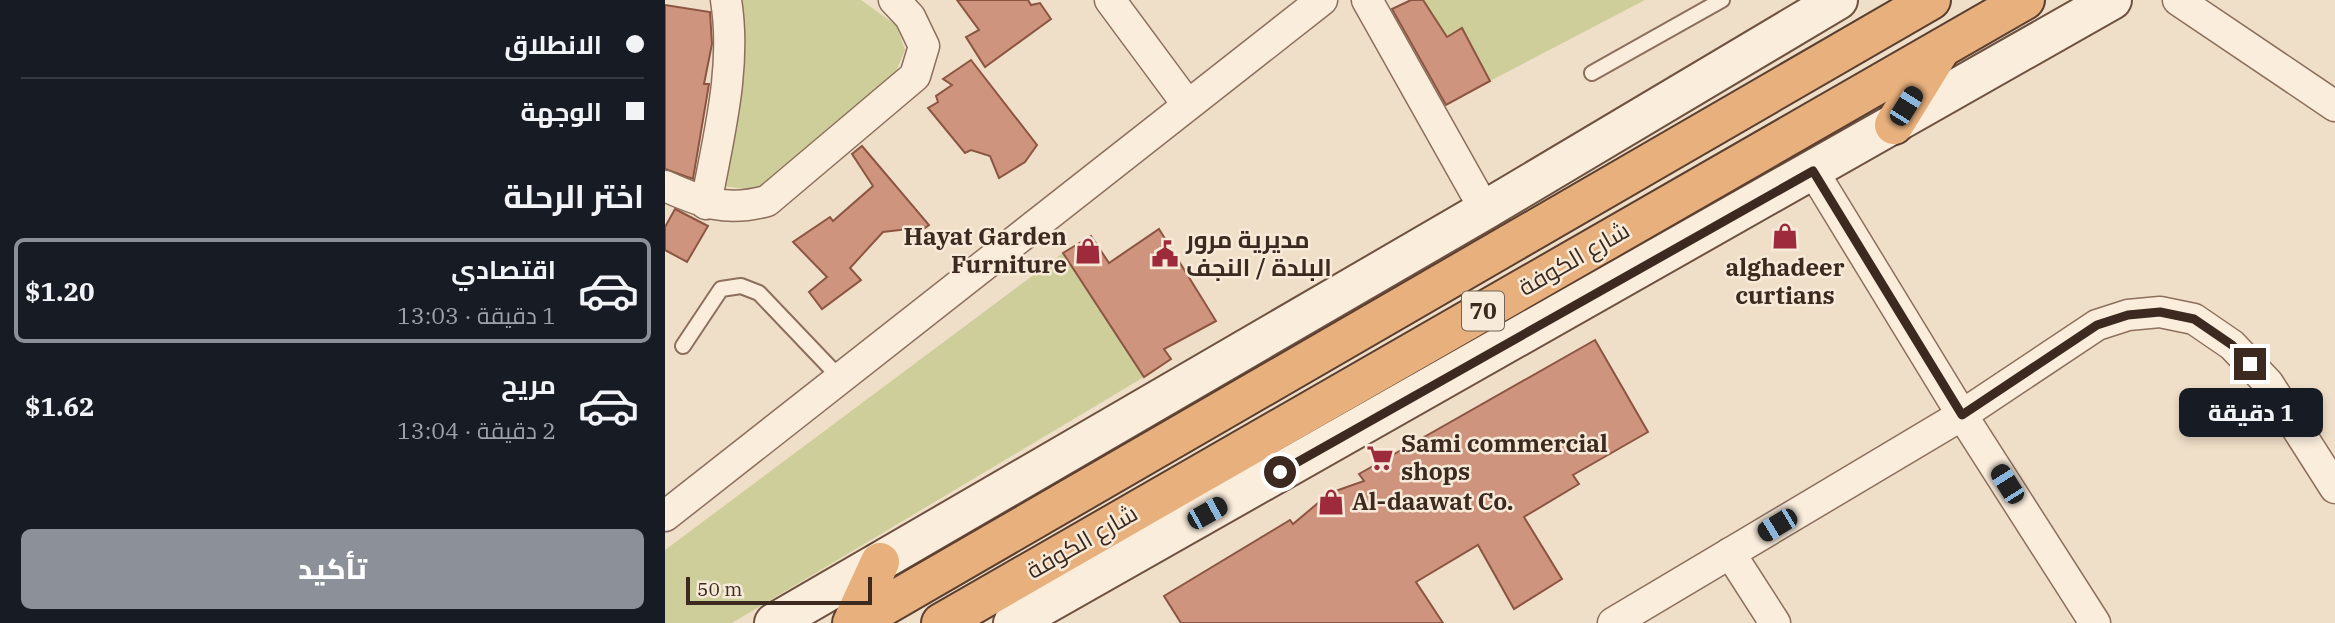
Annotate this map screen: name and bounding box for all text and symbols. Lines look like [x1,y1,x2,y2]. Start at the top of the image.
text: الانطلاق [504,27,602,61]
car [1886,83,1927,129]
text: الوجهة [521,94,602,128]
text: اختر الرحلة [504,175,644,217]
street label: شارع الكوفة [1512,213,1635,304]
place label: Hayat Garden Furniture [904,220,1067,280]
shop icon: alghadeer curtians [1770,221,1800,251]
place label: مديرية مرور البلدة / النجف [1185,223,1332,283]
shop icon: Hayat Garden Furniture [1073,236,1103,266]
public building icon: مديرية مرور البلدة / النجف [1150,239,1180,269]
place label: alghadeer curtians [1726,251,1845,311]
text: اقتصادي [451,252,556,286]
icon: car [577,259,640,322]
text: $1.20 [25,274,95,308]
road number: 70 [1462,292,1504,330]
text: 1 دقيقة · 13:03 [397,300,556,330]
route end [2234,348,2266,380]
text: مريح [501,367,556,401]
icon: car [577,374,640,437]
callout: 1 دقيقة [2178,388,2322,438]
text: $1.62 [25,389,95,423]
text: 1 دقيقة [2208,397,2294,427]
text: 2 دقيقة · 13:04 [397,415,556,445]
place label: Sami commercial shops [1401,427,1608,487]
supermarket icon: Sami commercial shops [1365,443,1395,473]
route start [1264,456,1296,488]
car [1987,461,2028,507]
place label: Al-daawat Co. [1352,485,1514,517]
shop icon: Al-daawat Co. [1316,487,1346,517]
car [1184,494,1231,532]
street label: شارع الكوفة [1020,496,1143,587]
car [1754,505,1801,545]
button: تأكيد [21,529,644,609]
scale bar [686,574,871,606]
text: 50 m [697,577,742,601]

